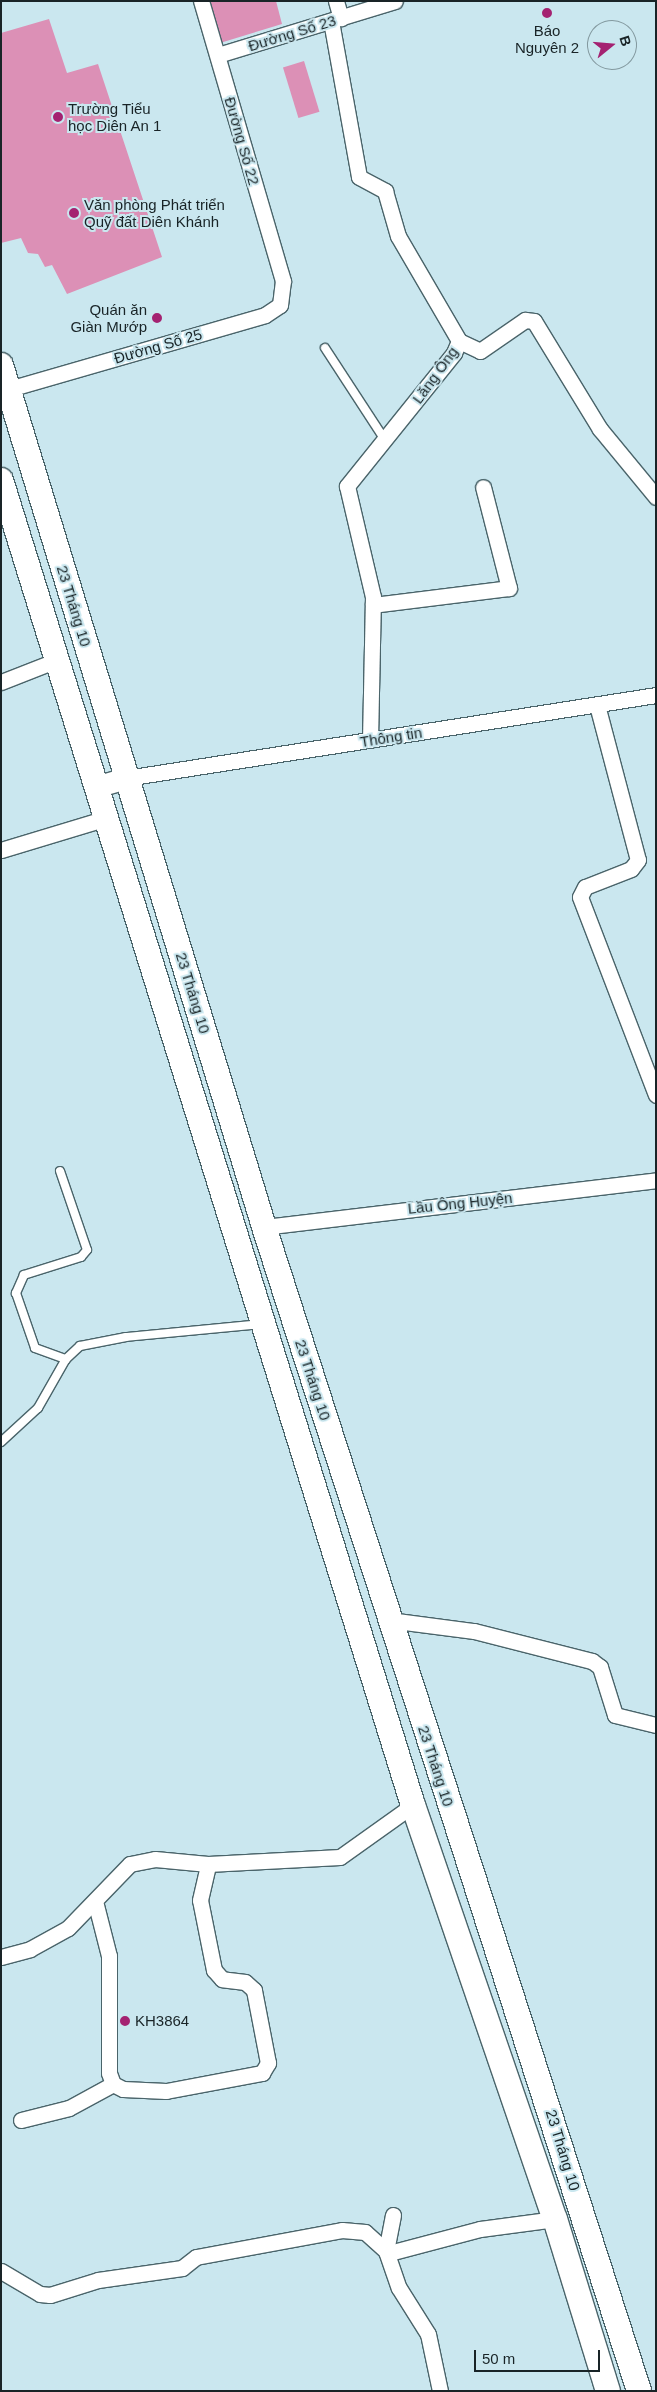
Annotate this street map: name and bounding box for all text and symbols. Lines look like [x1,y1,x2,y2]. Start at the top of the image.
marker: Báo Nguyên 2 [541,7,553,19]
street label: Đường Số 23 [246,11,338,55]
north arrow [587,20,637,70]
place label: Báo Nguyên 2 [515,21,579,56]
text: B [616,34,635,48]
street label: Đường Số 22 [221,95,263,187]
place label: Trường Tiểu học Diên An 1 [68,99,162,134]
marker: Trường Tiểu học Diên An 1 [52,111,64,123]
place label: Văn phòng Phát triển Quỹ đất Diên Khánh [84,195,225,230]
marker: Văn phòng Phát triển Quỹ đất Diên Khánh [68,207,80,219]
place label: Quán ăn Giàn Mướp [70,300,147,335]
marker: Quán ăn Giàn Mướp [151,312,163,324]
street label: Đường Số 25 [112,325,204,367]
street label: Lăng Ông [408,343,462,407]
street label: 23 Tháng 10 [53,563,95,649]
street label: Thông tin [359,723,423,751]
street label: 23 Tháng 10 [172,950,214,1036]
street label: Lầu Ông Huyện [407,1189,513,1217]
street label: 23 Tháng 10 [291,1337,335,1423]
street label: 23 Tháng 10 [414,1723,458,1809]
place label: KH3864 [135,2012,189,2030]
marker: KH3864 [119,2015,131,2027]
street label: 23 Tháng 10 [542,2107,584,2193]
scale bar [477,2340,603,2372]
text: 50 m [482,2350,515,2367]

